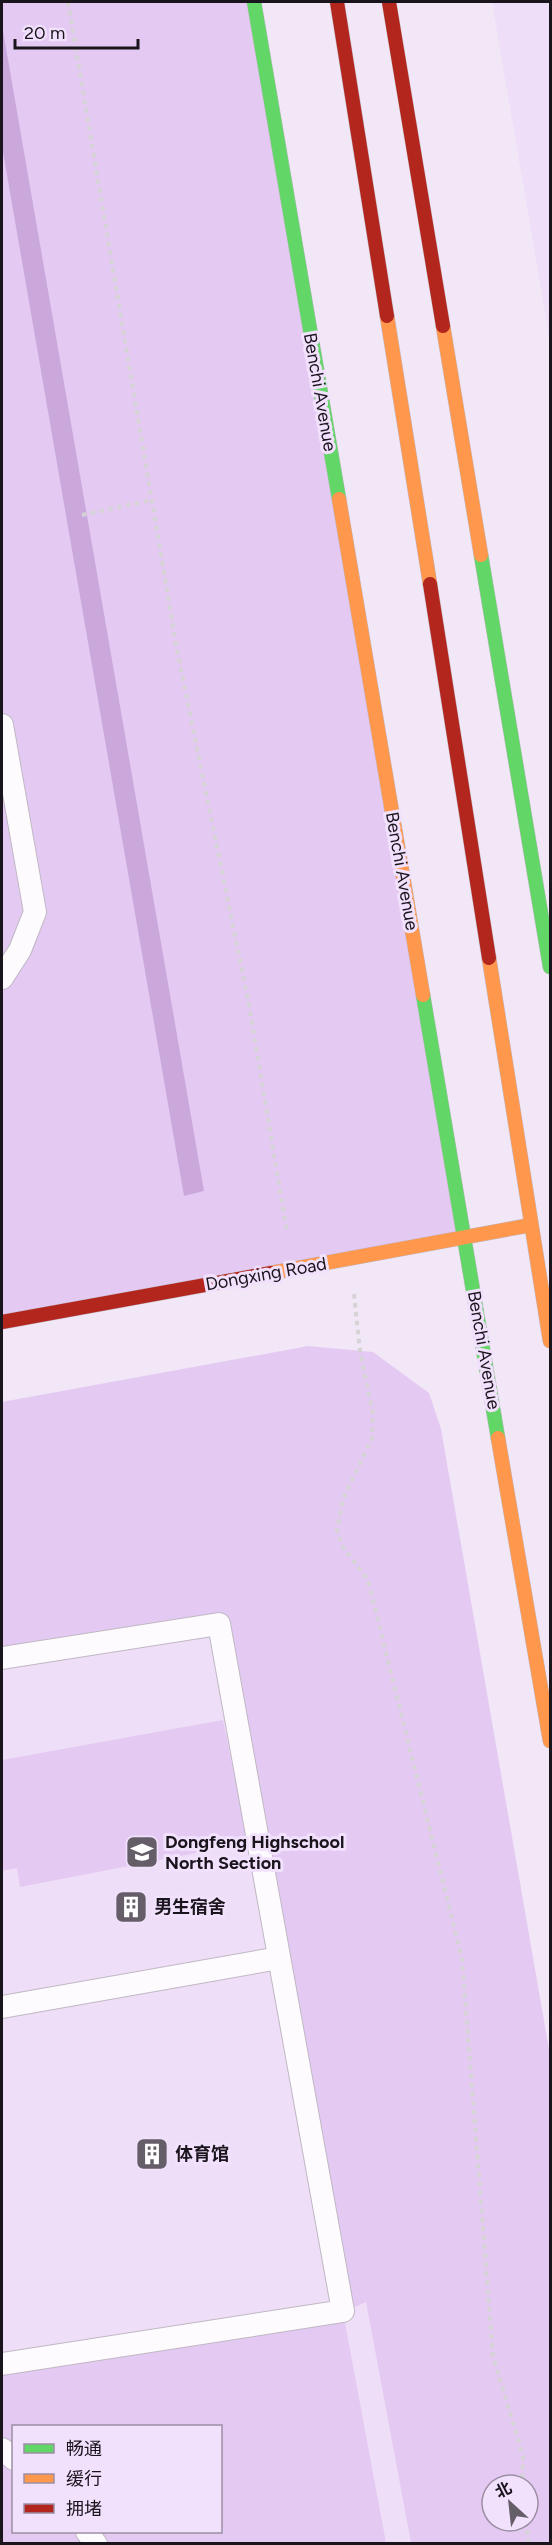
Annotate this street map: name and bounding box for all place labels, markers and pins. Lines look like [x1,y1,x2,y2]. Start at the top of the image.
place label: Dongfeng Highschool North Section [165,1831,344,1874]
school or university icon: Dongfeng Highschool North Section [124,1834,160,1870]
building icon: 男生宿舍 [113,1889,149,1925]
place label: 男生宿舍 [154,1896,226,1918]
building icon: 体育馆 [134,2136,170,2172]
place label: 体育馆 [175,2143,229,2165]

